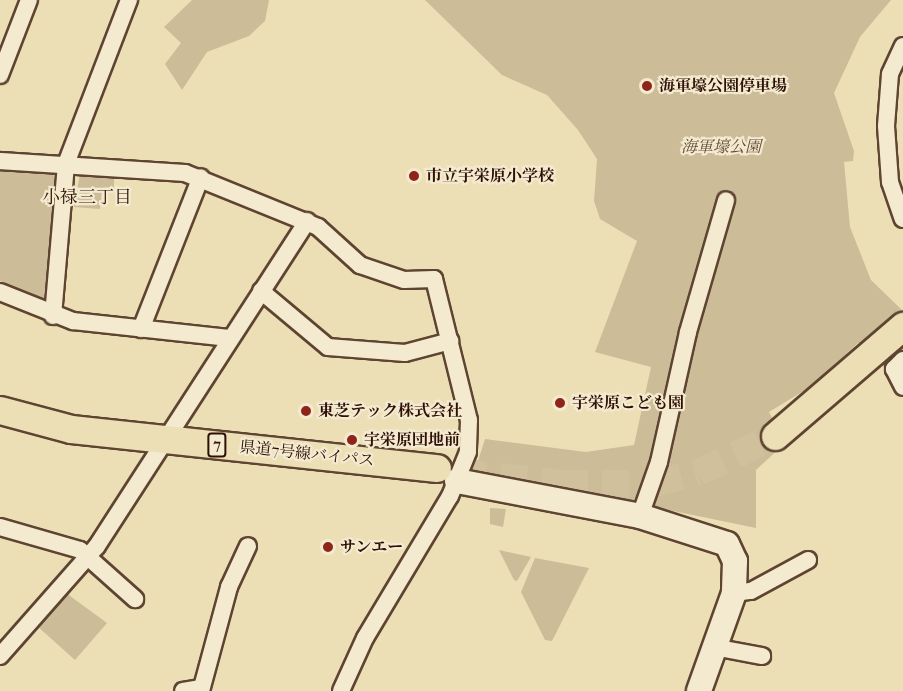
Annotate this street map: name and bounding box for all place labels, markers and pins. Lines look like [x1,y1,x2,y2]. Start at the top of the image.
place label: 海軍壕公園停車場 [659,76,787,96]
marker: 海軍壕公園停車場 [640,79,654,93]
place label: 市立宇栄原小学校 [426,166,554,186]
marker: 市立宇栄原小学校 [407,169,421,183]
place label: 宇栄原こども園 [572,393,684,413]
marker: 宇栄原こども園 [553,396,567,410]
place label: 東芝テック株式会社 [318,401,462,421]
marker: 東芝テック株式会社 [299,404,313,418]
place label: 宇栄原団地前 [364,430,460,450]
marker: 宇栄原団地前 [345,433,359,447]
place label: サンエー [340,537,404,557]
marker: サンエー [321,540,335,554]

